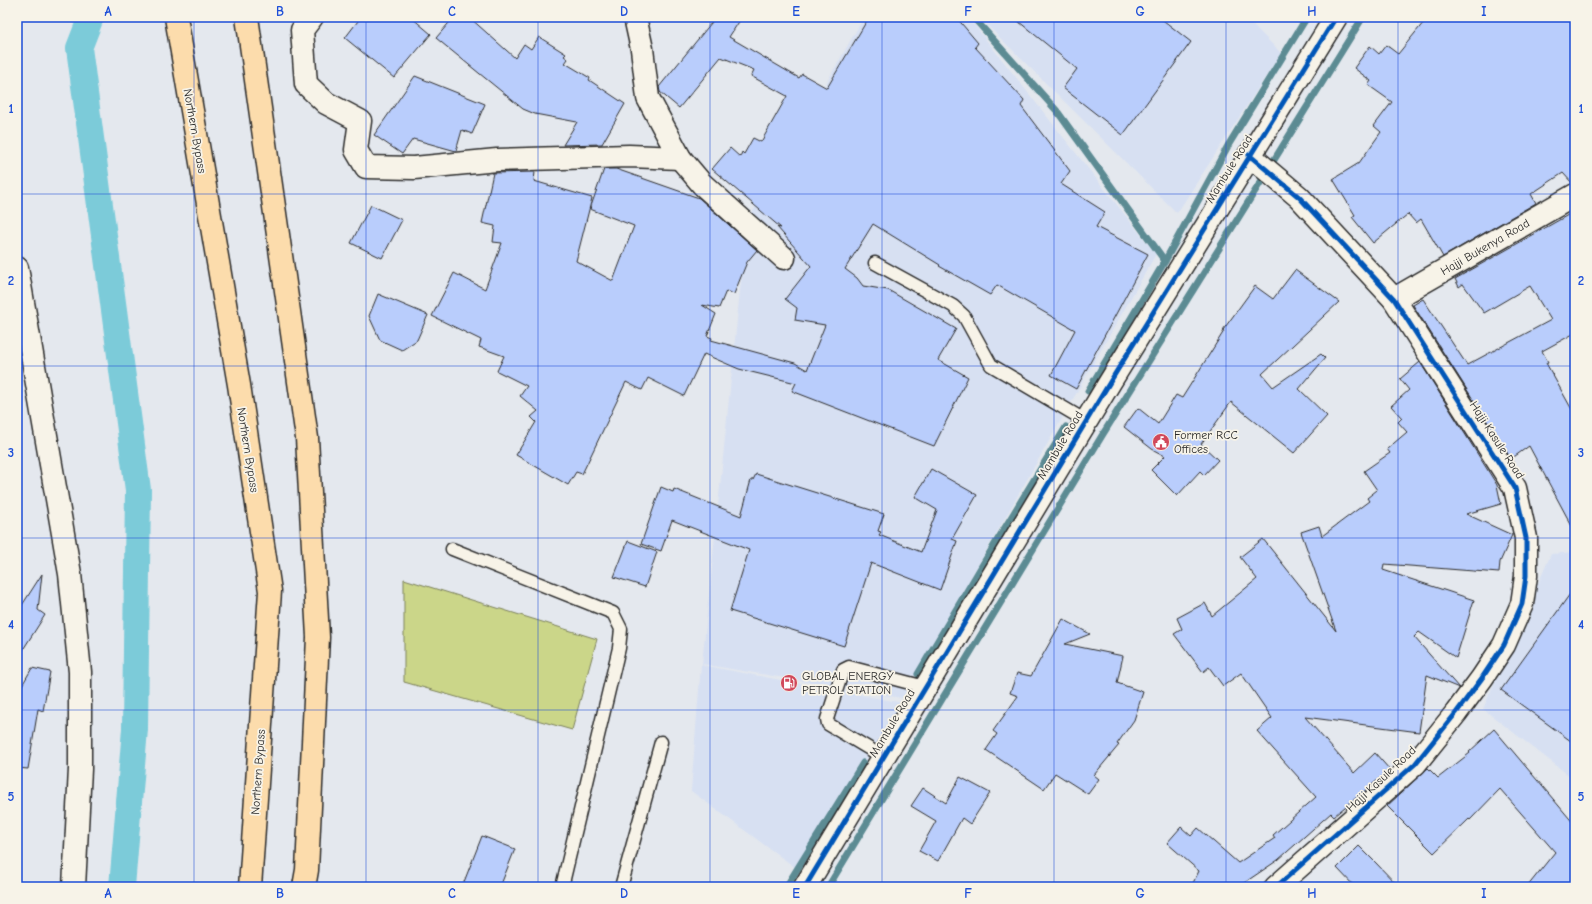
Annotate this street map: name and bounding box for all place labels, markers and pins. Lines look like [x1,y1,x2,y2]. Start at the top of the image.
place label: Former RCC Offices [1174,428,1238,456]
public building icon: Former RCC Offices [1151,432,1171,452]
place label: GLOBAL ENERGY PETROL STATION [802,669,894,697]
fuel station icon: GLOBAL ENERGY PETROL STATION [779,673,799,693]

